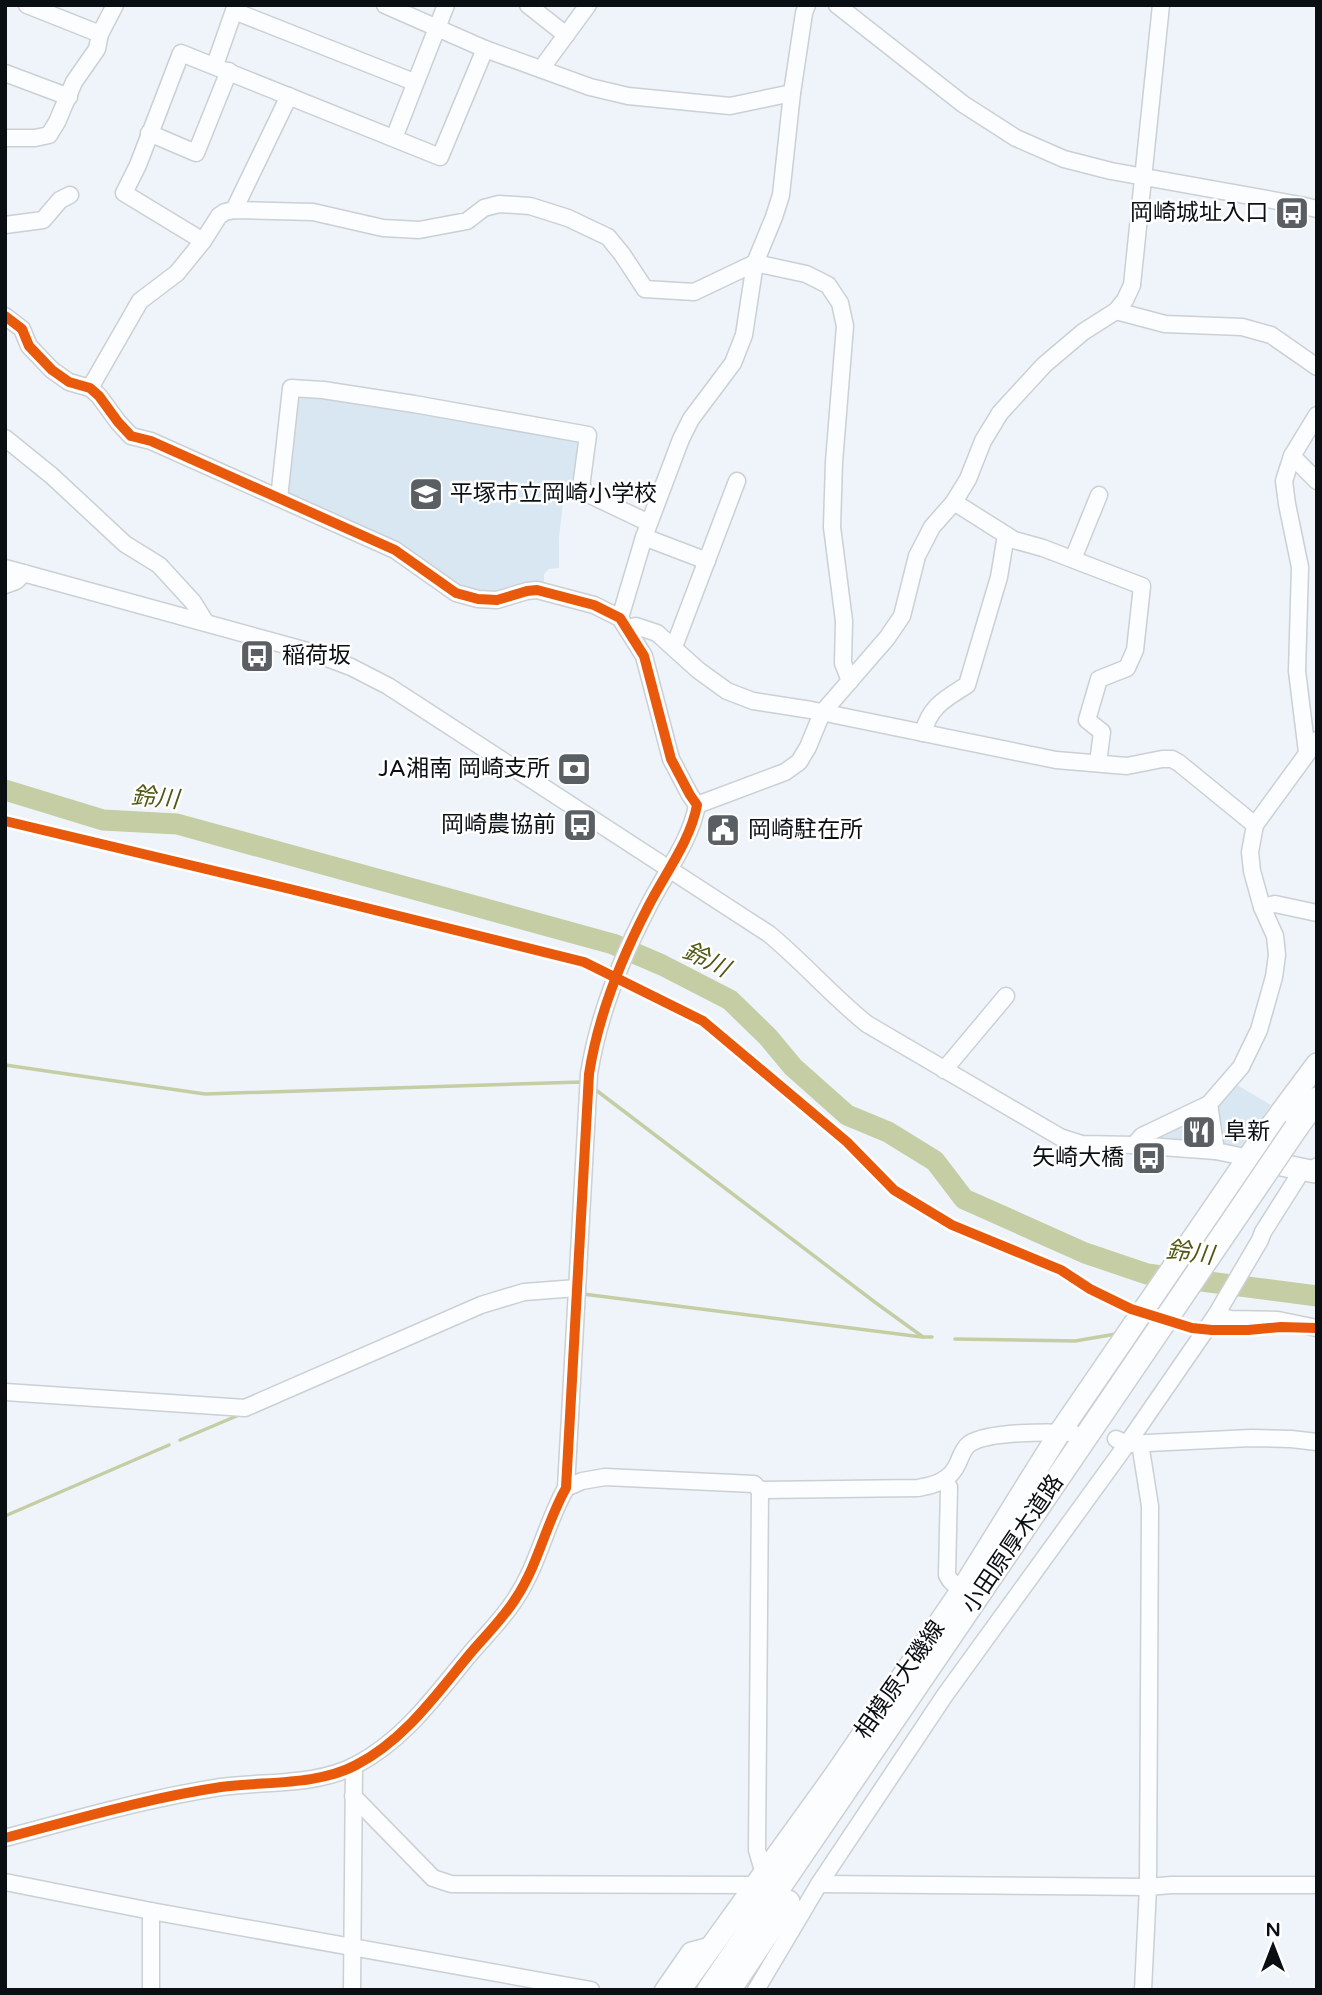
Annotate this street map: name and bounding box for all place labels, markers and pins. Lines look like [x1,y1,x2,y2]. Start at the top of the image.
bus stop icon: 岡崎城址入口 [1273,194,1311,232]
place label: 岡崎城址入口 [1130,199,1268,227]
school or university icon: 平塚市立岡崎小学校 [407,475,445,513]
place label: 平塚市立岡崎小学校 [450,480,657,508]
bus stop icon: 稲荷坂 [238,637,276,675]
place label: 稲荷坂 [282,642,351,670]
bank icon: JA湘南 岡崎支所 [555,750,593,788]
place label: JA湘南 岡崎支所 [378,755,550,783]
bus stop icon: 岡崎農協前 [561,806,599,844]
place label: 岡崎農協前 [441,811,556,839]
public building icon: 岡崎駐在所 [704,811,742,849]
place label: 岡崎駐在所 [748,816,863,844]
restaurant icon: 阜新 [1180,1113,1218,1151]
place label: 阜新 [1224,1118,1270,1146]
bus stop icon: 矢崎大橋 [1130,1139,1168,1177]
place label: 矢崎大橋 [1032,1144,1124,1172]

